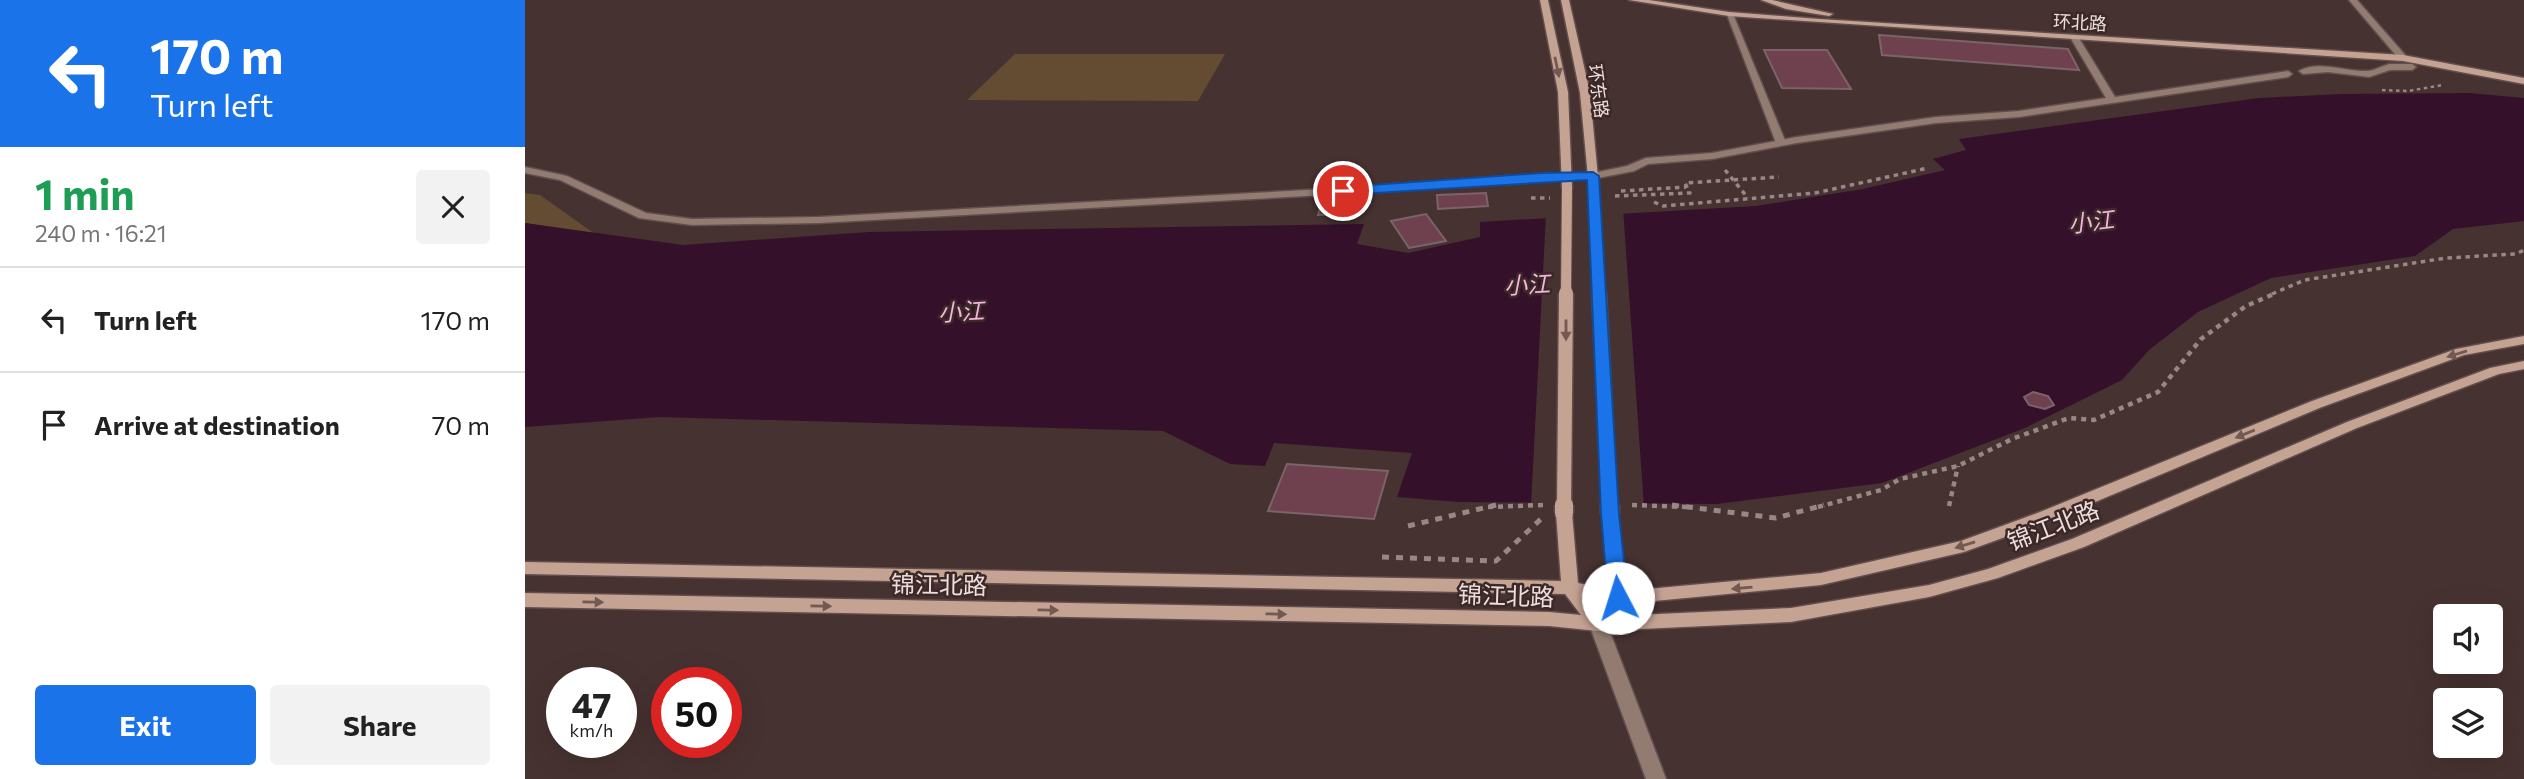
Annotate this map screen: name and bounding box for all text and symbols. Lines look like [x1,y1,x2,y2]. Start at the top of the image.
street label: 环北路 [2052,10,2108,34]
text: 170 m [150,24,283,84]
icon: left [35,28,126,119]
one-way arrow [1552,56,1563,78]
street label: 环东路 [1584,63,1614,119]
text: Turn left [150,84,274,124]
pin [1313,161,1373,221]
text: 1 min [35,167,135,219]
button: close [416,170,490,244]
icon: arrive [1324,172,1362,210]
water label: 小江 [2066,204,2119,238]
text: 240 m · 16:21 [35,219,167,247]
water label: 小江 [1503,269,1554,299]
water label: 小江 [937,296,988,326]
icon: left [35,301,73,339]
text: Turn left [94,304,197,335]
text: 170 m [421,304,490,335]
one-way arrow [1560,319,1572,341]
one-way arrow [2447,349,2468,360]
icon: arrive [35,406,73,444]
text: Arrive at destination [94,409,340,440]
text: 70 m [432,409,490,440]
one-way arrow [2234,429,2255,440]
street label: 锦江北路 [2003,494,2103,556]
one-way arrow [1954,540,1975,550]
position arrow [1581,561,1655,635]
street label: 锦江北路 [891,569,987,599]
street label: 锦江北路 [1458,579,1554,611]
one-way arrow [1731,583,1753,594]
one-way arrow [582,596,604,607]
one-way arrow [810,600,832,612]
one-way arrow [1037,604,1059,616]
map controls [2433,604,2503,758]
button: sound [2433,604,2503,674]
one-way arrow [1265,609,1287,620]
speed limit sign: 50 [651,667,742,758]
text: 47 [571,682,612,725]
button: Exit [35,685,256,765]
button: Share [270,685,490,765]
button: layers [2433,688,2503,758]
text: km/h [570,719,613,741]

